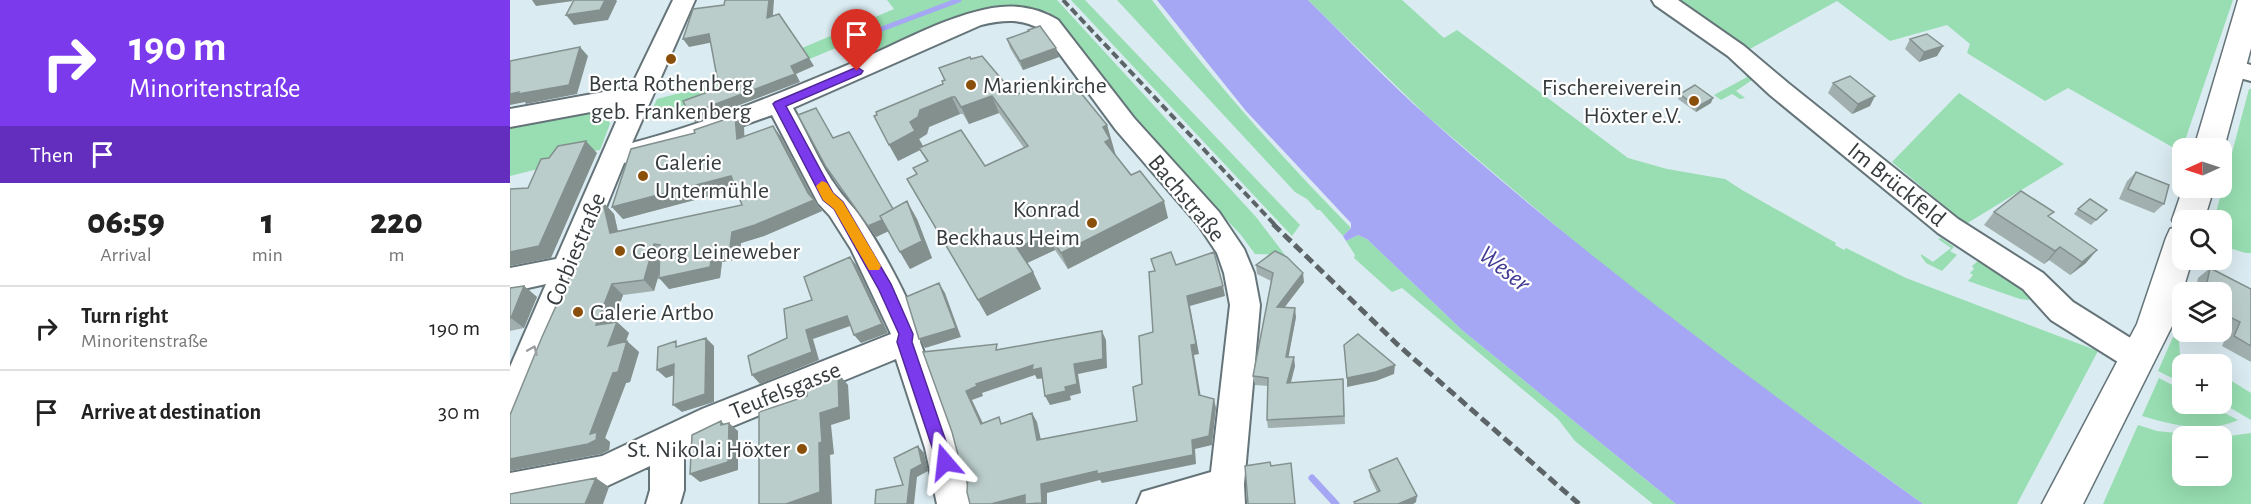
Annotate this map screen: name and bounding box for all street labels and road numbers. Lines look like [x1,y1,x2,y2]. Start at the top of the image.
street label: Im Brückfeld [1843,138,1950,231]
street label: Bachstraße [1143,151,1229,247]
street label: Corbiestraße [541,189,610,309]
street label: Teufelsgasse [727,358,844,424]

